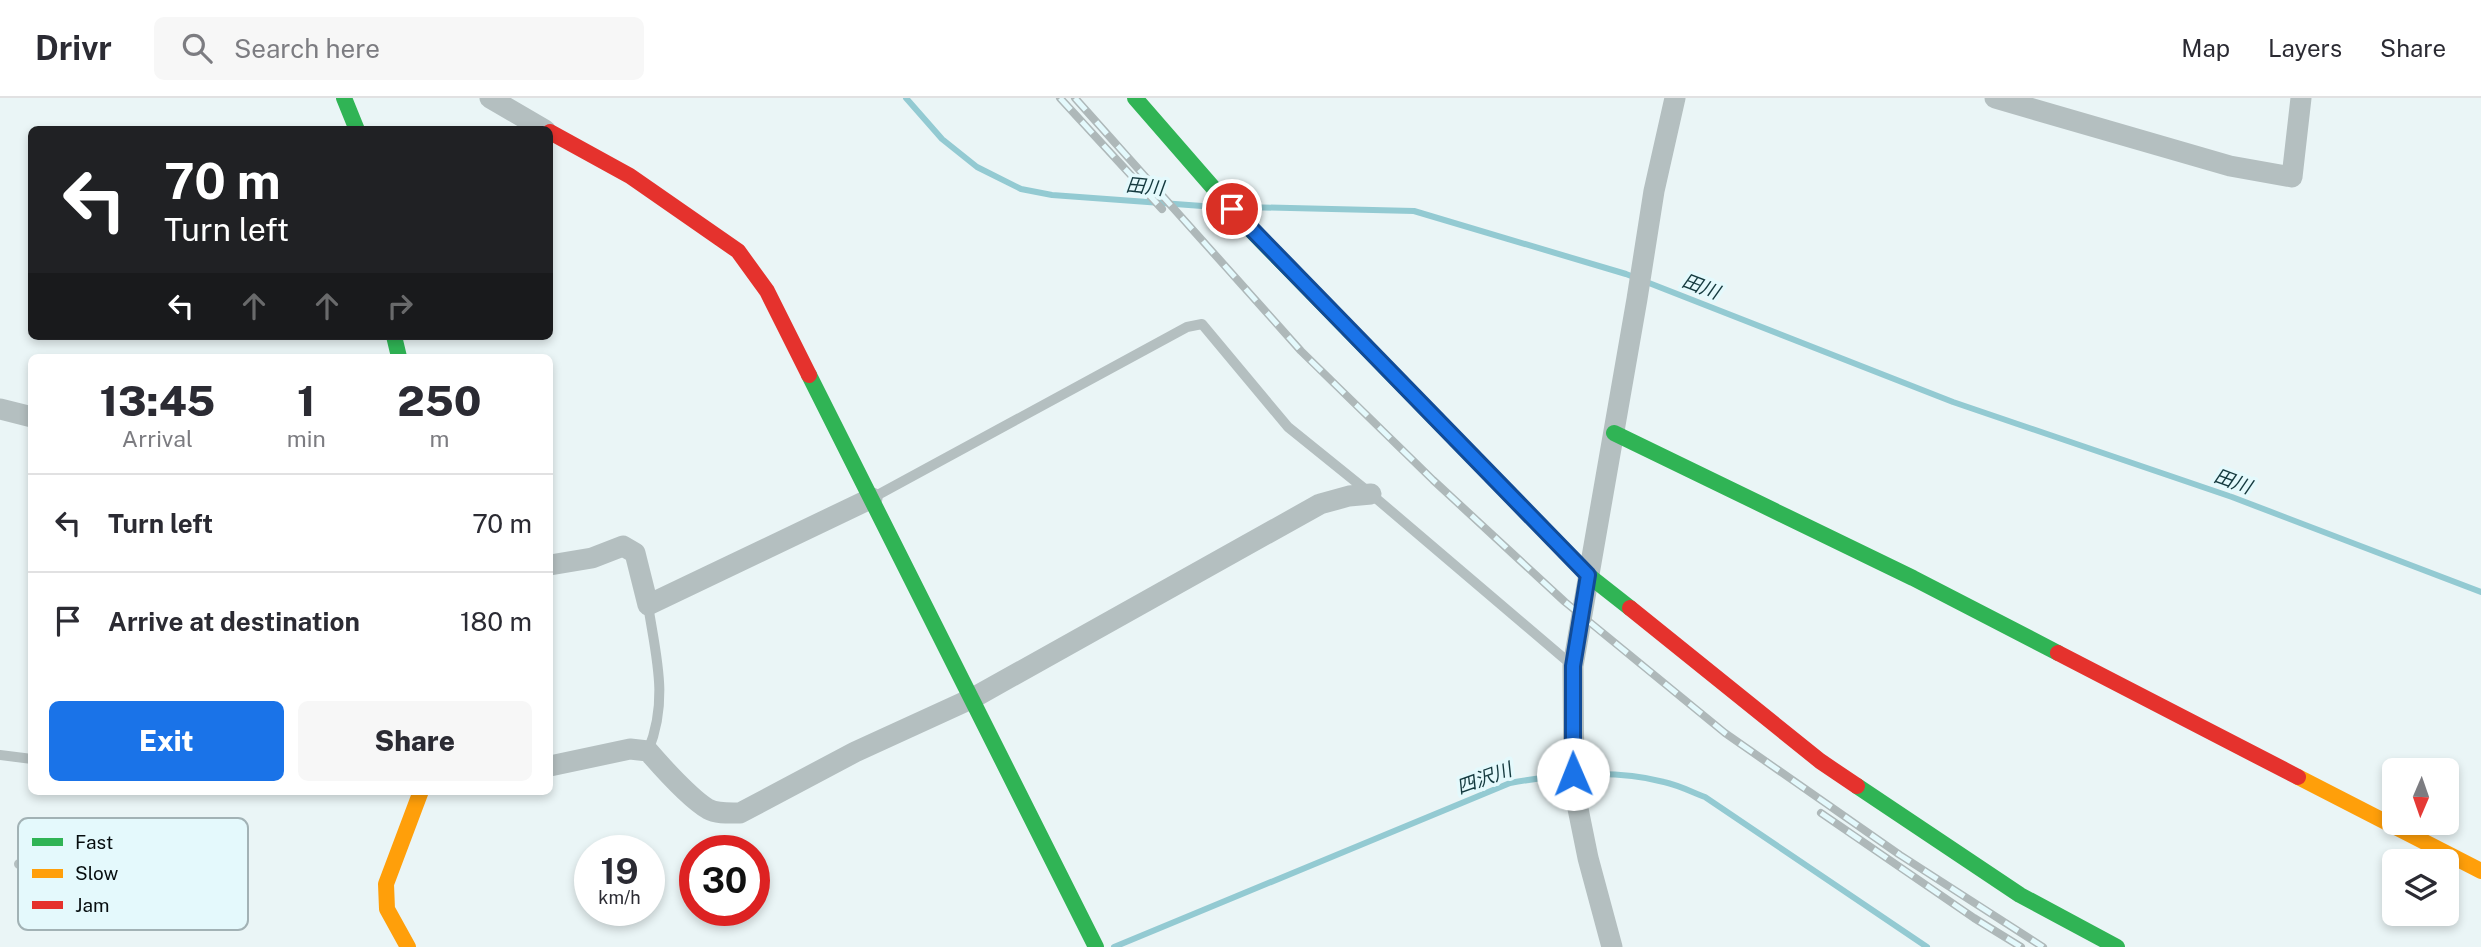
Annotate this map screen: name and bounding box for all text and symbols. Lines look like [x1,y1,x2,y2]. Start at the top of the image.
search box [154,17,644,80]
text: Drivr [35,29,112,67]
icon: search [178,29,216,67]
text: Search here [234,33,380,64]
text: Map [2181,34,2230,62]
text: Layers [2268,34,2342,62]
text: Share [2380,34,2446,62]
text: 70 m [164,152,281,210]
icon: left [49,154,140,245]
water label: 田川 [1125,173,1167,199]
pin [1202,179,1262,239]
icon: arrive [1213,190,1251,228]
text: Turn left [164,211,289,248]
water label: 田川 [1679,269,1725,304]
icon: left [162,287,200,325]
icon: ahead [235,287,273,325]
icon: ahead [308,287,346,325]
icon: right [381,287,419,325]
text: 13:45 [100,376,215,425]
text: 1 [297,376,315,425]
text: 250 [397,376,481,425]
text: Arrival [122,425,193,452]
text: min [287,425,326,452]
text: m [429,425,449,452]
water label: 田川 [2211,464,2256,499]
icon: left [49,504,87,542]
text: Turn left [108,508,213,539]
text: 70 m [472,508,532,539]
icon: arrive [49,602,87,640]
text: Arrive at destination [108,606,360,637]
text: 180 m [460,606,532,637]
button: Exit [49,701,284,781]
button: Share [298,701,532,781]
position arrow [1536,737,1610,811]
water label: 四沢川 [1453,757,1516,798]
north arrow [2382,758,2459,835]
map controls [2382,758,2459,926]
legend [18,818,248,930]
text: Fast [75,831,113,853]
speed limit sign: 30 [679,835,770,926]
button: layers [2382,849,2459,926]
text: 19 [600,851,639,892]
text: Slow [75,862,119,884]
text: km/h [598,887,641,908]
text: Jam [75,894,109,916]

